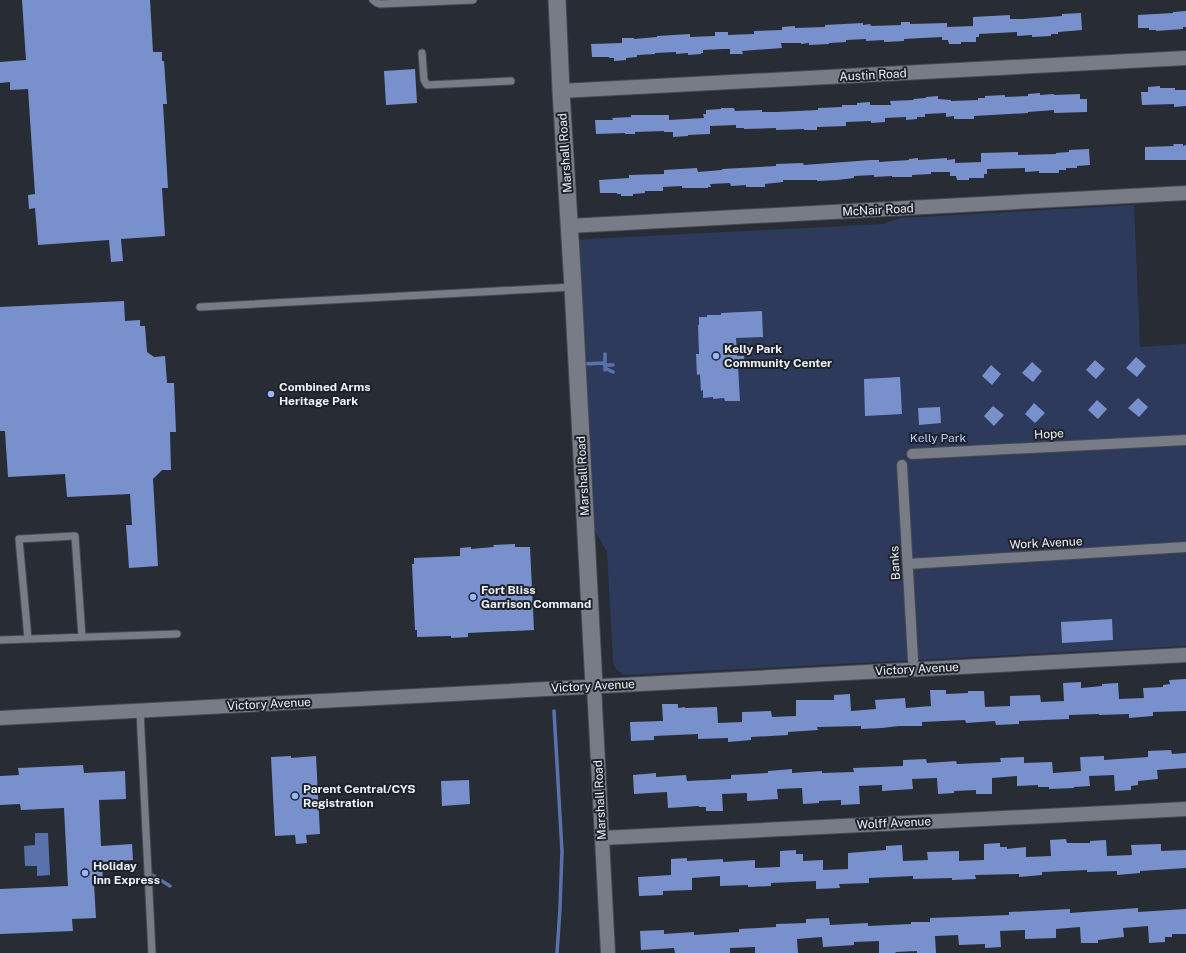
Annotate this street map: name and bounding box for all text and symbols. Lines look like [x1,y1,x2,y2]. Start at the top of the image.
street label: Austin Road [839,66,907,84]
street label: Marshall Road [555,113,575,193]
street label: McNair Road [842,201,914,219]
place label: Kelly Park Community Center [724,342,832,370]
marker: Kelly Park Community Center [711,351,721,361]
place label: Combined Arms Heritage Park [279,380,371,408]
marker: Combined Arms Heritage Park [266,389,276,399]
street label: Hope [1034,426,1064,442]
park label: Kelly Park [910,431,966,445]
street label: Marshall Road [574,436,592,516]
street label: Work Avenue [1009,534,1083,552]
street label: Banks [887,546,903,580]
place label: Fort Bliss Garrison Command [481,583,591,611]
marker: Fort Bliss Garrison Command [468,592,478,602]
street label: Victory Avenue [875,660,959,678]
street label: Victory Avenue [551,677,635,695]
street label: Victory Avenue [227,695,311,713]
street label: Marshall Road [591,760,609,840]
place label: Parent Central/CYS Registration [303,782,416,810]
marker: Parent Central/CYS Registration [290,791,300,801]
street label: Wolff Avenue [856,814,932,832]
place label: Holiday Inn Express [93,859,160,887]
marker: Holiday Inn Express [80,868,90,878]

